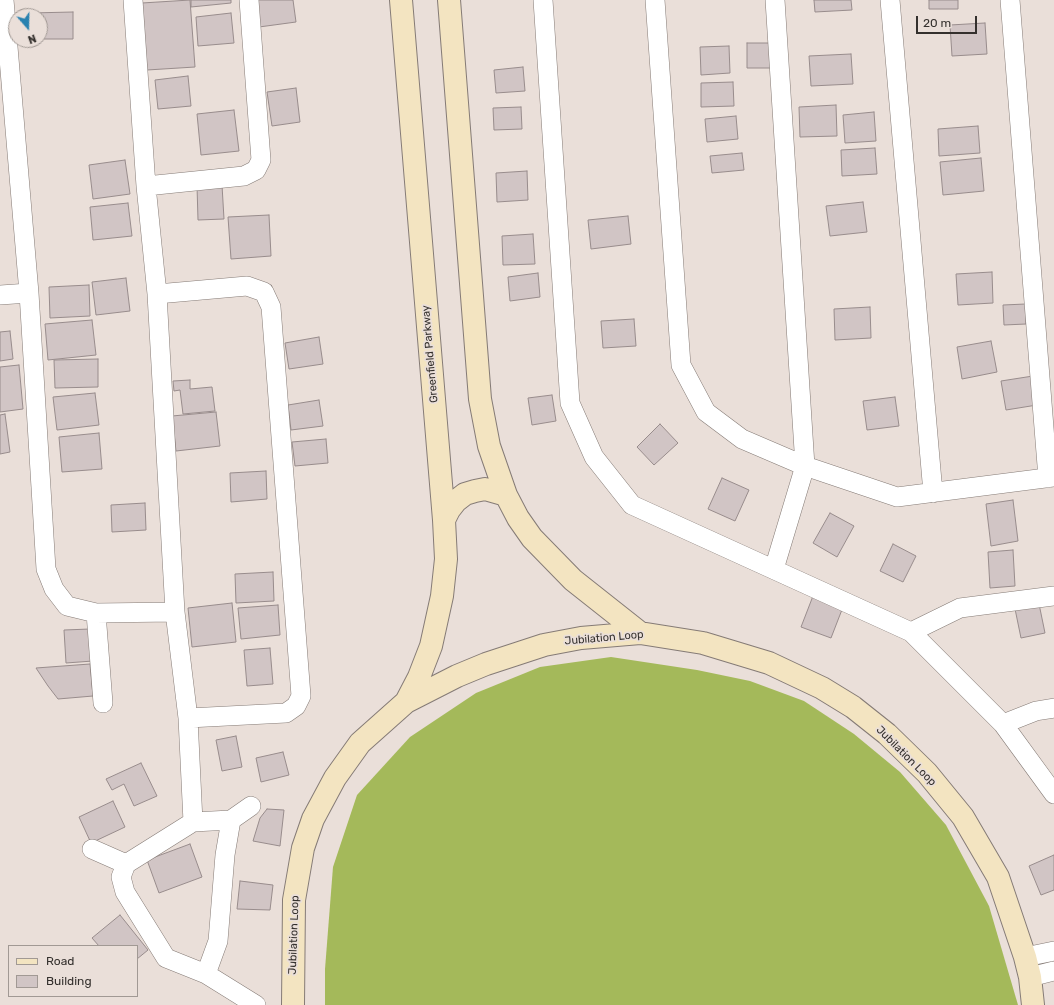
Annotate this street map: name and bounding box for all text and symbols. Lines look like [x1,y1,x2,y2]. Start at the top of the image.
north arrow [8,8,48,48]
scale bar [918,8,979,34]
text: 20 m [923,16,951,30]
text: N [26,31,38,46]
street label: Greenfield Parkway [419,305,441,403]
street label: Jubilation Loop [564,628,644,648]
street label: Jubilation Loop [873,723,939,789]
street label: Jubilation Loop [286,895,302,975]
legend [8,945,138,997]
text: Road [46,954,74,968]
text: Building [46,974,92,988]

